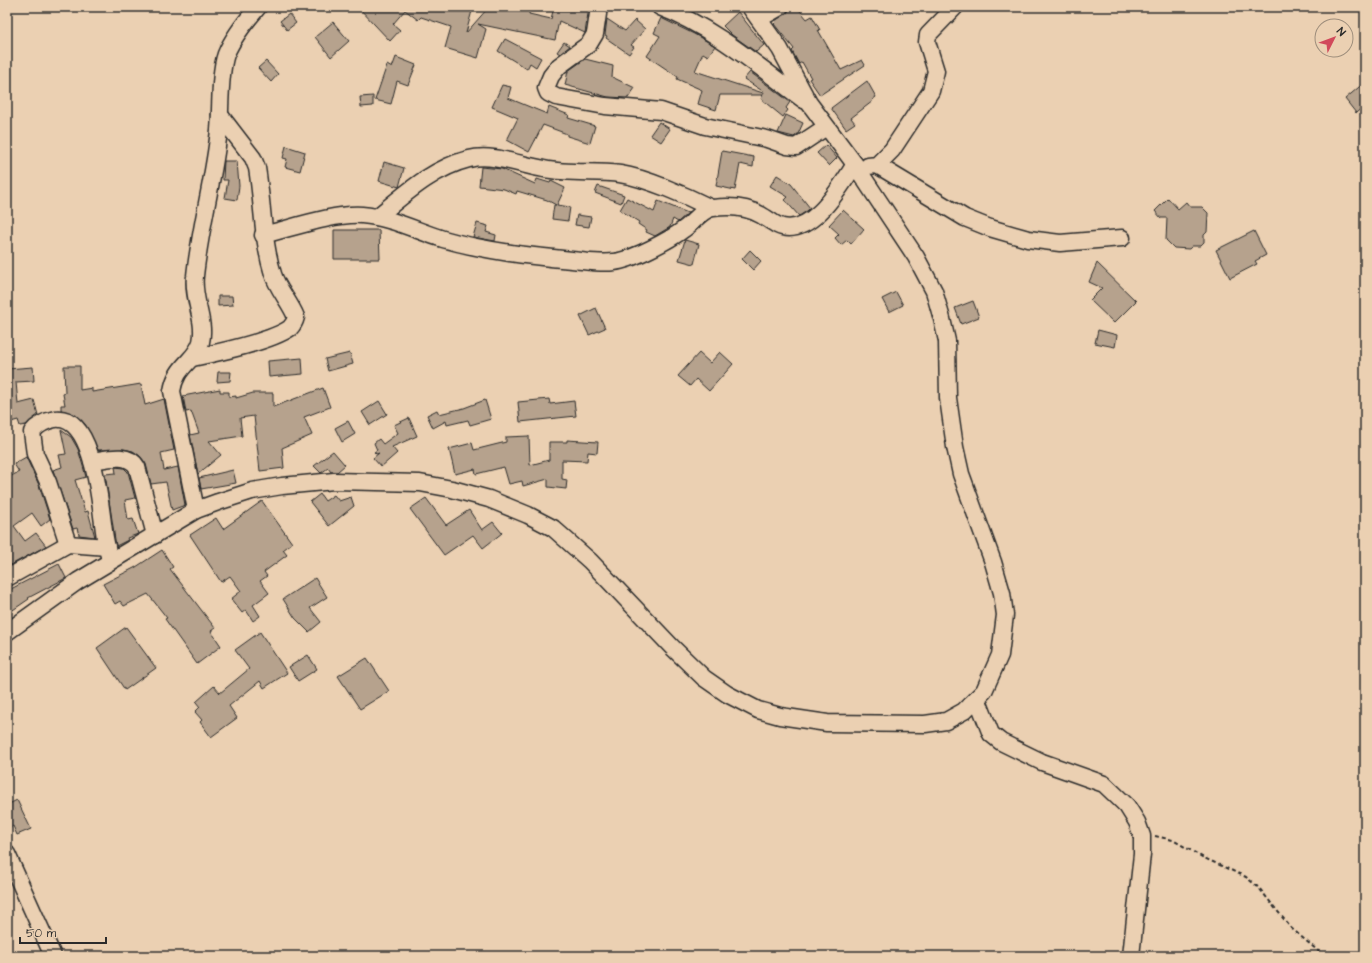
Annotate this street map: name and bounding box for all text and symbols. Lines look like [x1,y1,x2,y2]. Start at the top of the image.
north arrow [1314,18,1354,58]
text: N [1333,24,1349,39]
scale bar [20,919,106,945]
text: 50 m [26,925,57,942]

